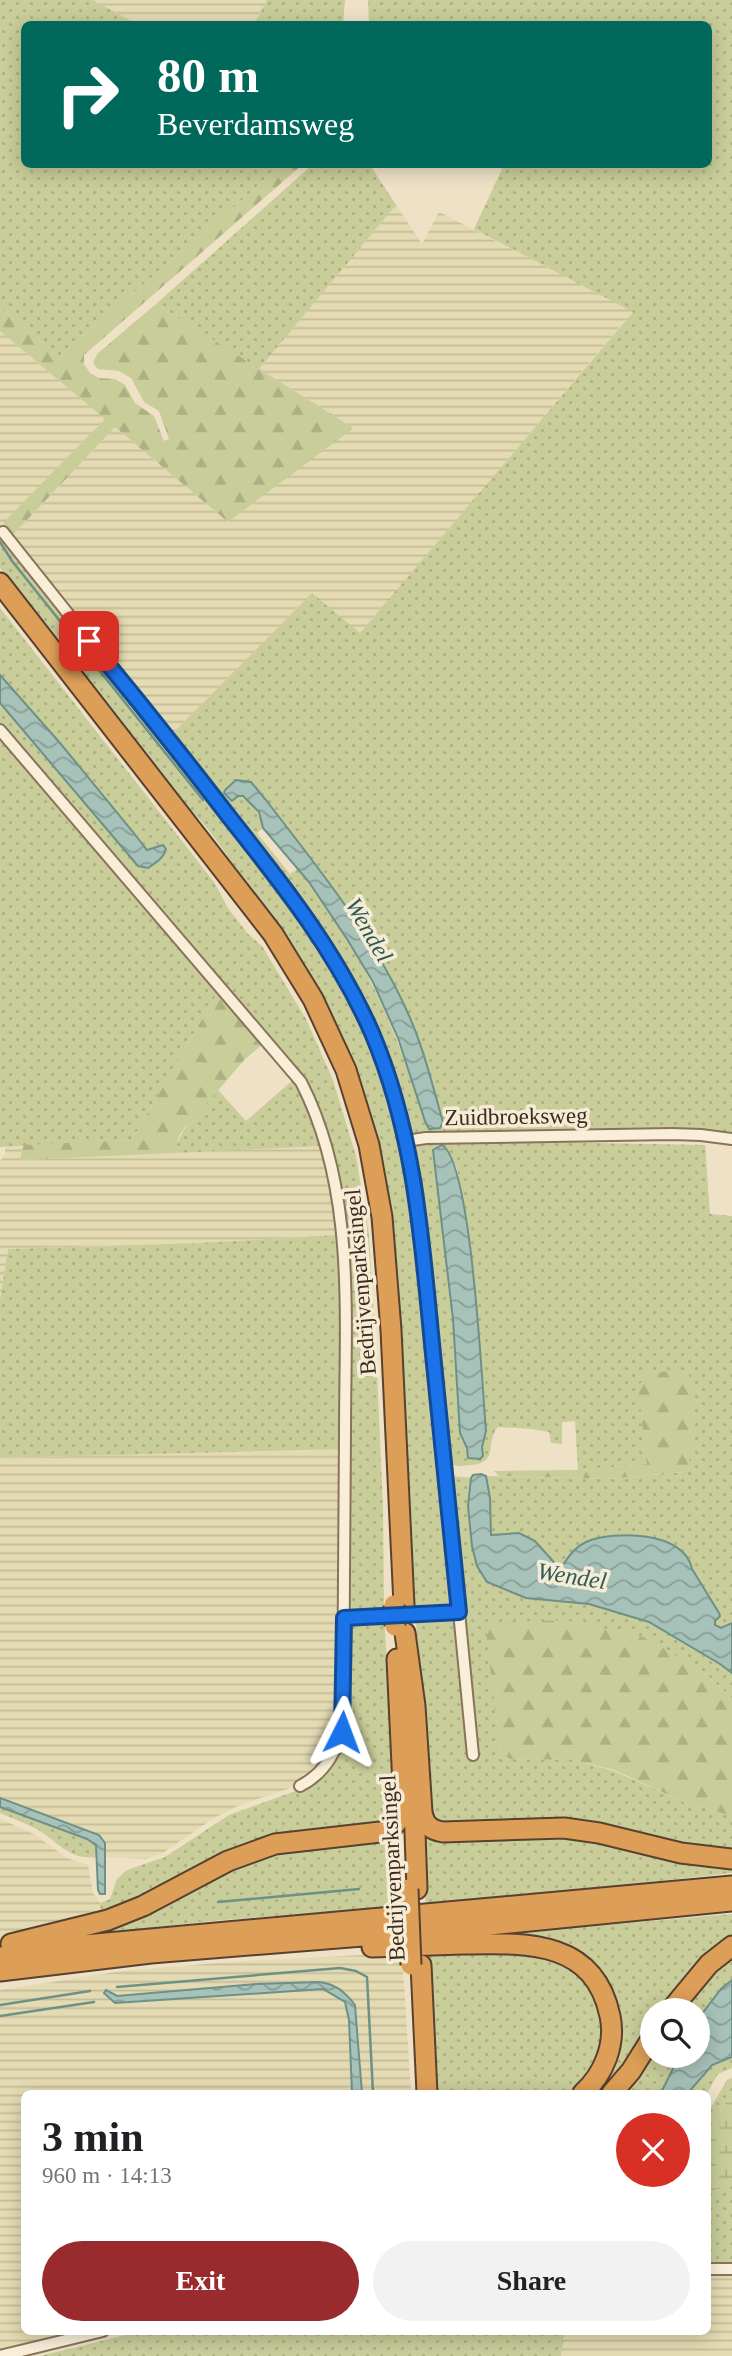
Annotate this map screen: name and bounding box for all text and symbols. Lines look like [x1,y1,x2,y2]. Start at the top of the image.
text: 80 m [157,48,259,103]
icon: right [42,49,133,140]
text: Beverdamsweg [157,106,354,142]
pin [59,611,119,671]
icon: arrive [70,622,108,660]
water label: Wendel [340,893,398,967]
street label: Zuidbroeksweg [444,1103,588,1130]
street label: Bedrijvenparksingel [340,1188,381,1376]
water label: Wendel [536,1558,609,1594]
position arrow [305,1695,379,1769]
street label: Bedrijvenparksingel [375,1774,410,1962]
map controls [640,1998,710,2068]
button: search [640,1998,710,2068]
button: close [616,2113,690,2187]
text: 3 min [42,2114,144,2160]
text: 960 m · 14:13 [42,2163,172,2188]
button: Exit [42,2241,359,2321]
button: Share [373,2241,690,2321]

